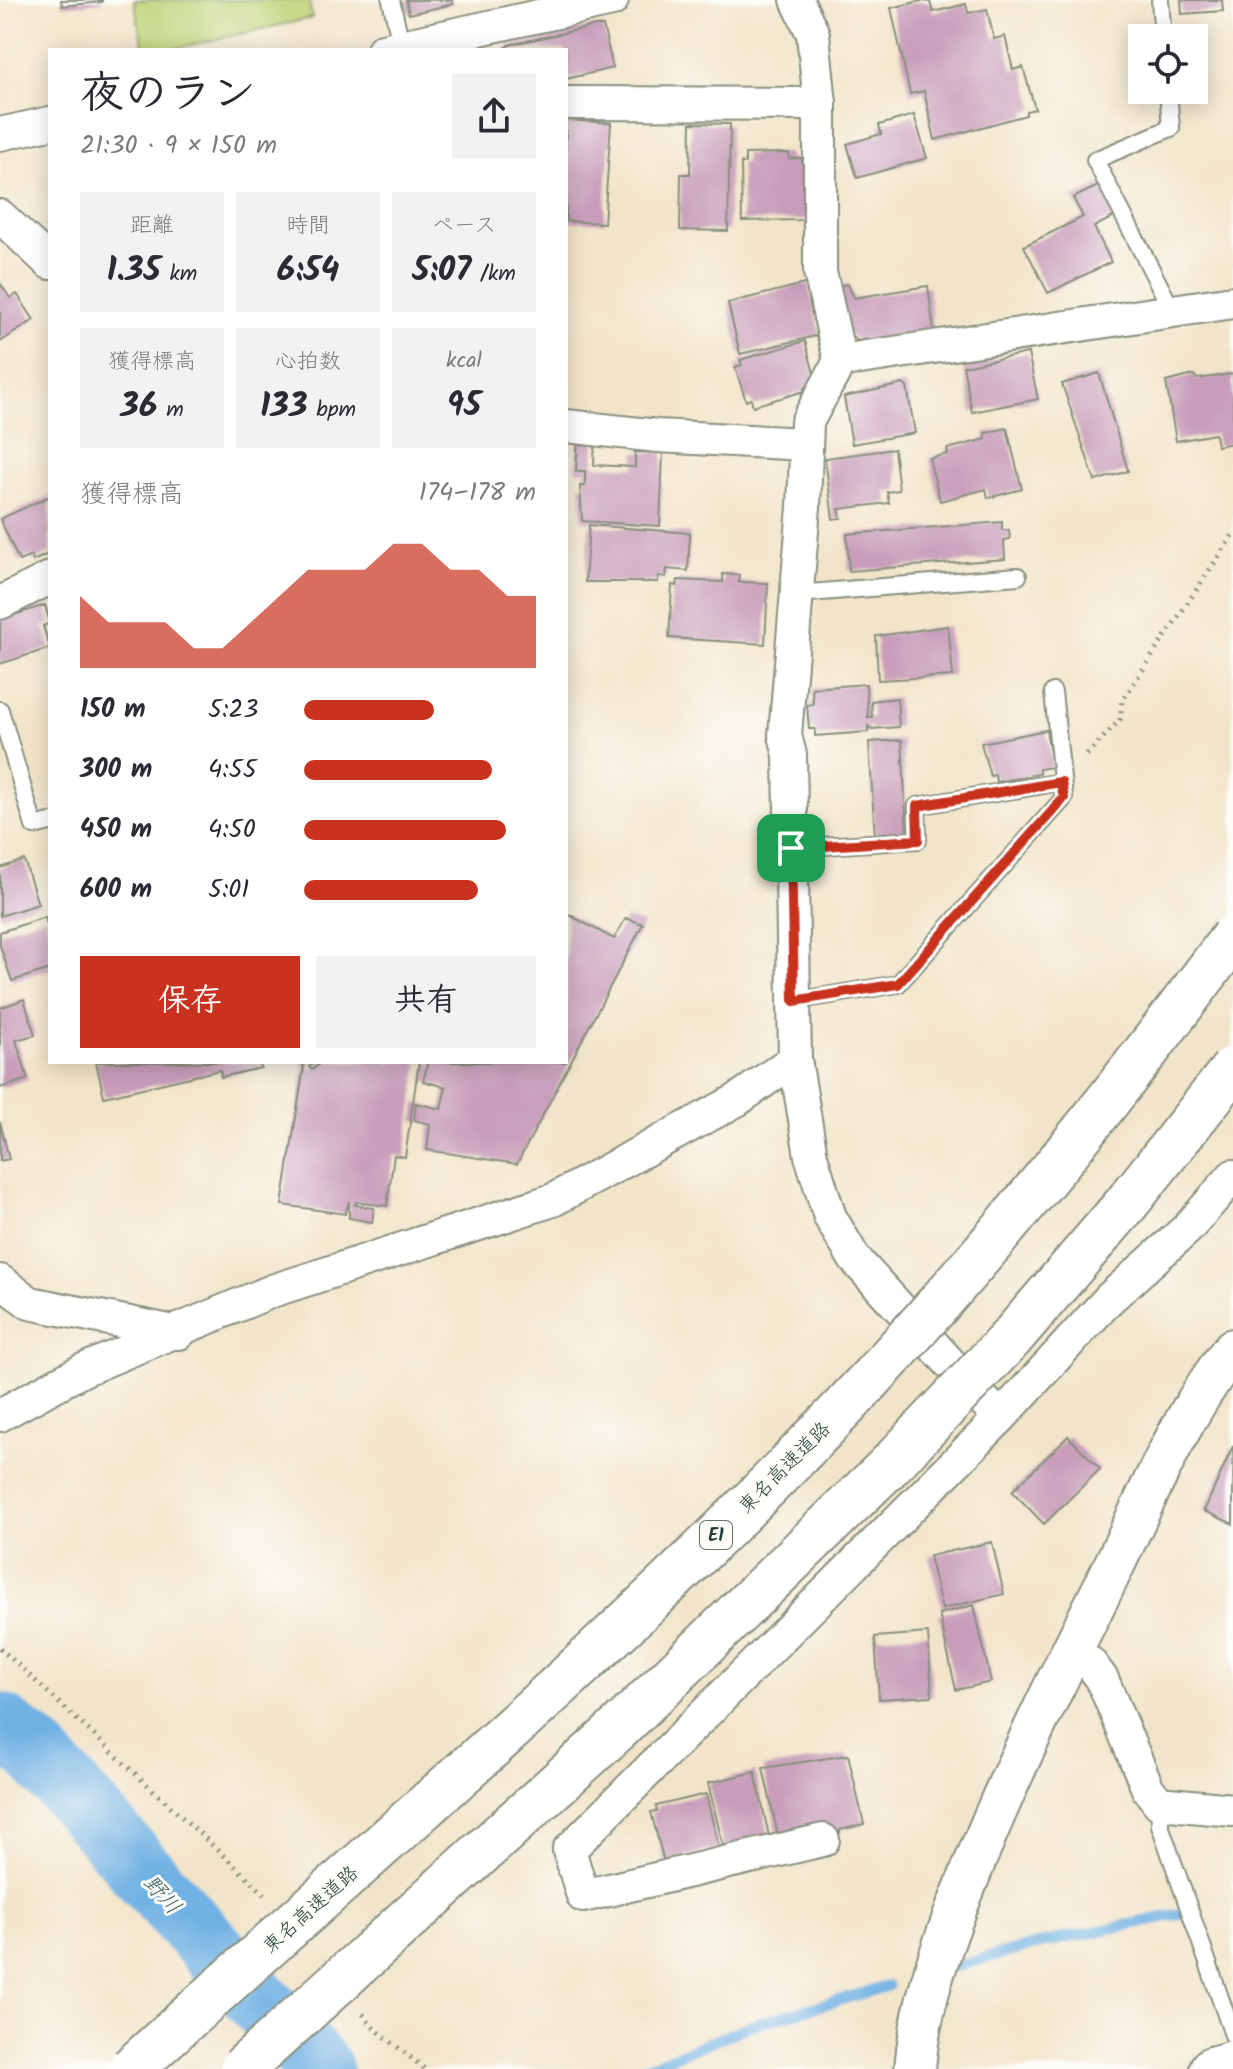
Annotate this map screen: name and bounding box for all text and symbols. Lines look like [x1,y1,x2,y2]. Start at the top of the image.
map controls [1128,24,1208,104]
button: locate [1128,24,1208,104]
text: 夜のラン [80,60,256,130]
button: share [452,74,536,158]
text: 21:30 · 9 × 150 m [80,125,277,167]
text: 距離 [130,209,174,244]
text: 時間 [286,209,330,244]
text: ペース [432,209,496,244]
text: 1.35 [107,244,161,298]
text: 6:54 [277,244,339,298]
text: 5:07 [412,244,471,298]
text: km [161,257,197,292]
text: /km [471,257,516,292]
text: kcal [446,344,482,379]
text: 獲得標高 [108,345,196,380]
text: 心拍数 [275,345,341,380]
text: 95 [447,379,481,433]
text: 36 [120,380,157,434]
text: 133 [260,380,308,434]
text: m [157,393,184,428]
text: bpm [308,393,356,428]
text: 174–178 m [419,472,536,514]
text: 獲得標高 [80,474,184,516]
text: 150 m [80,689,146,731]
text: 5:23 [208,689,258,731]
text: 300 m [80,749,152,791]
text: 4:55 [208,749,257,791]
text: 450 m [80,809,152,851]
text: 4:50 [208,809,256,851]
pin [757,814,825,882]
icon: arrive [769,826,813,870]
text: 600 m [80,869,152,911]
text: 5:01 [208,869,250,911]
button: 保存 [80,956,300,1048]
button: 共有 [316,956,536,1048]
street label: 東名高速道路 [732,1415,839,1522]
road number: E1 [700,1521,732,1549]
street label: 東名高速道路 [256,1858,367,1963]
water label: 野川 [133,1868,189,1924]

